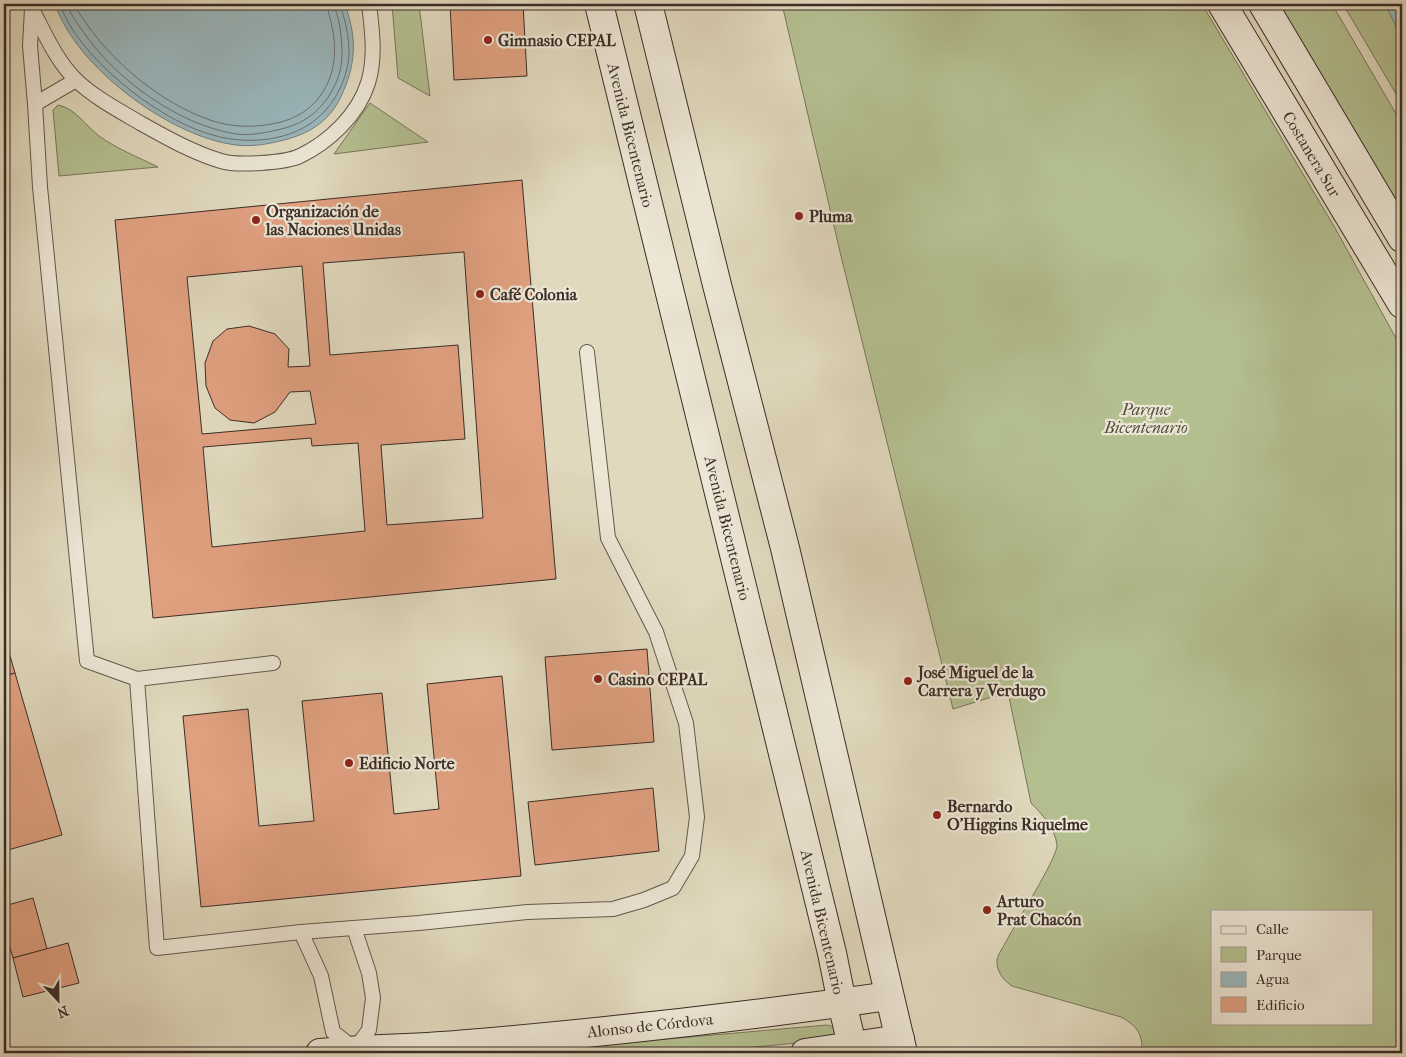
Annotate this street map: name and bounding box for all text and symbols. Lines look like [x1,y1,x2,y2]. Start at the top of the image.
place label: Gimnasio CEPAL [498,31,616,50]
marker: Gimnasio CEPAL [482,34,494,46]
street label: Avenida Bicentenario [603,60,658,209]
street label: Costanera Sur [1279,108,1345,201]
place label: Organización de las Naciones Unidas [265,202,401,239]
place label: Pluma [809,207,853,226]
marker: Pluma [793,210,805,222]
marker: Organización de las Naciones Unidas [250,214,262,226]
place label: Café Colonia [490,285,578,304]
marker: Café Colonia [474,288,486,300]
park label: Parque Bicentenario [1103,400,1188,437]
street label: Avenida Bicentenario [700,453,755,602]
place label: José Miguel de la Carrera y Verdugo [916,663,1046,701]
place label: Casino CEPAL [608,670,708,689]
marker: Casino CEPAL [592,673,604,685]
marker: José Miguel de la Carrera y Verdugo [902,675,914,687]
place label: Edificio Norte [359,754,455,773]
marker: Edificio Norte [343,757,355,769]
place label: Bernardo O'Higgins Riquelme [947,797,1088,835]
marker: Bernardo O'Higgins Riquelme [931,809,943,821]
street label: Avenida Bicentenario [796,847,848,996]
place label: Arturo Prat Chacón [996,892,1082,929]
marker: Arturo Prat Chacón [981,904,993,916]
legend [1211,910,1374,1024]
text: Calle [1256,920,1289,938]
text: Parque [1256,946,1302,964]
text: Agua [1255,970,1290,988]
north arrow [32,974,82,1024]
text: Edificio [1256,996,1305,1014]
text: N [54,1002,71,1022]
street label: Alonso de Córdova [585,1009,715,1042]

